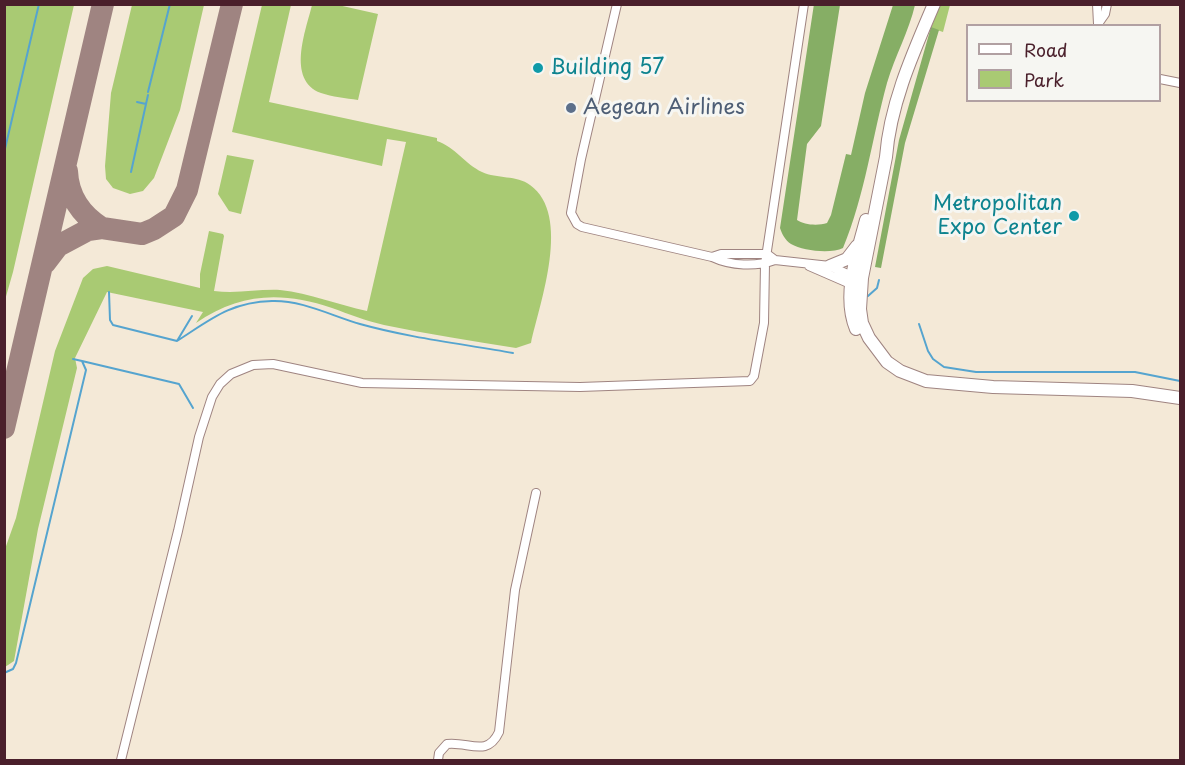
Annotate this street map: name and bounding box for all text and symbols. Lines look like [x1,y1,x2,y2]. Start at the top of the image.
legend [966,24,1161,102]
text: Road [1024,36,1068,63]
place label: Building 57 [550,55,664,81]
marker: Building 57 [531,61,545,75]
text: Park [1024,66,1064,93]
place label: Aegean Airlines [583,95,745,121]
marker: Aegean Airlines [564,101,578,115]
place label: Metropolitan Expo Center [933,191,1062,241]
marker: Metropolitan Expo Center [1067,209,1081,223]

